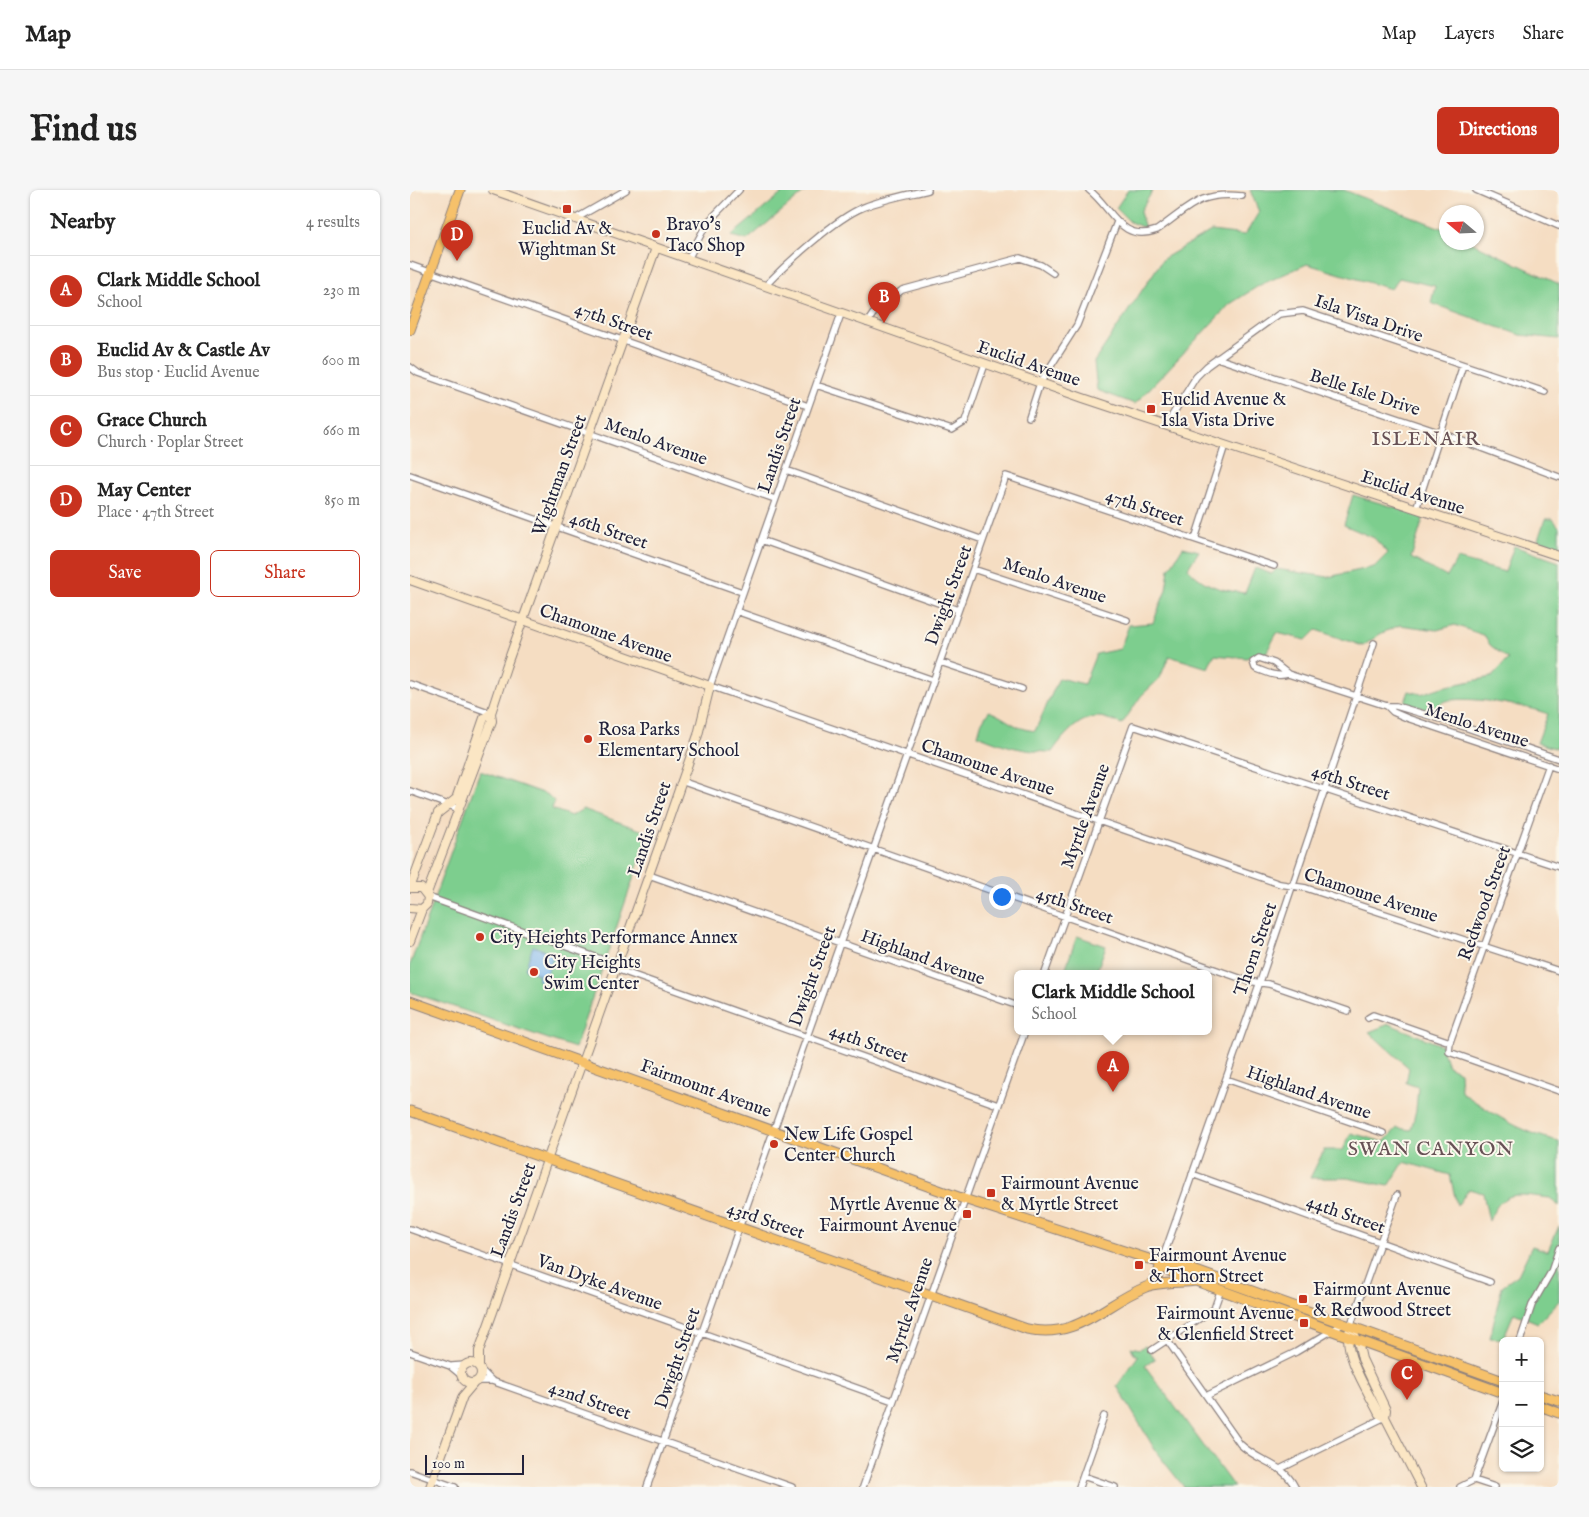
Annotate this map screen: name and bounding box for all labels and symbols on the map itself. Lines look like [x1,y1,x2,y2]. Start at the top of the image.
marker: Euclid Av & Wightman St [561,203,573,215]
north arrow [1439,205,1484,250]
place label: Bravo's Taco Shop [666,214,745,258]
place label: Euclid Av & Wightman St [518,218,616,262]
pin: D [441,220,473,261]
marker: Bravo's Taco Shop [650,228,662,240]
pin: B [868,282,900,323]
street label: Isla Vista Drive [1311,290,1426,349]
street label: 47th Street [571,298,656,347]
street label: Euclid Avenue [974,336,1083,393]
street label: Belle Isle Drive [1306,365,1423,422]
place label: Euclid Avenue & Isla Vista Drive [1161,389,1286,433]
street label: Landis Street [753,395,807,496]
marker: Euclid Avenue & Isla Vista Drive [1145,403,1157,415]
street label: Wightman Street [528,412,593,539]
street label: Menlo Avenue [601,413,710,472]
district label: ISLENAIR [1371,427,1481,452]
street label: Euclid Avenue [1358,466,1467,521]
street label: 47th Street [1102,484,1187,532]
street label: 46th Street [567,507,650,555]
street label: Dwight Street [921,542,978,649]
street label: Menlo Avenue [1000,553,1109,610]
street label: Chamoune Avenue [536,600,675,669]
street label: Menlo Avenue [1422,699,1531,754]
place label: Rosa Parks Elementary School [598,719,739,763]
marker: Rosa Parks Elementary School [582,733,594,745]
street label: Chamoune Avenue [918,735,1057,802]
street label: 46th Street [1309,760,1393,807]
street label: Myrtle Avenue [1057,761,1116,872]
street label: Landis Street [623,779,677,880]
street label: Redwood Street [1454,843,1517,964]
street label: Chamoune Avenue [1300,864,1441,929]
street label: 45th Street [1033,883,1116,930]
your location [989,884,1015,910]
street label: Thorn Street [1230,900,1283,999]
street label: Dwight Street [785,923,842,1030]
street label: Highland Avenue [857,925,988,992]
place label: City Heights Performance Annex [490,927,738,950]
marker: City Heights Performance Annex [474,931,486,943]
place label: City Heights Swim Center [544,952,641,996]
marker: City Heights Swim Center [528,966,540,978]
street label: 44th Street [826,1020,911,1069]
pin: A [1097,1051,1129,1092]
street label: Fairmount Avenue [637,1055,774,1124]
street label: Highland Avenue [1243,1061,1374,1126]
place label: New Life Gospel Center Church [784,1124,913,1168]
district label: SWAN CANYON [1348,1137,1514,1162]
marker: New Life Gospel Center Church [768,1138,780,1150]
street label: Landis Street [487,1160,542,1261]
place label: Fairmount Avenue & Myrtle Street [1001,1173,1139,1217]
marker: Fairmount Avenue & Myrtle Street [985,1187,997,1199]
street label: 44th Street [1303,1191,1388,1240]
place label: Myrtle Avenue & Fairmount Avenue [819,1194,957,1238]
street label: 43rd Street [724,1197,807,1245]
marker: Myrtle Avenue & Fairmount Avenue [961,1208,973,1220]
place label: Fairmount Avenue & Thorn Street [1149,1245,1287,1289]
street label: Van Dyke Avenue [533,1250,665,1317]
street label: Myrtle Avenue [882,1255,939,1366]
marker: Fairmount Avenue & Thorn Street [1133,1259,1145,1271]
place label: Fairmount Avenue & Redwood Street [1313,1279,1451,1323]
marker: Fairmount Avenue & Redwood Street [1297,1293,1309,1305]
place label: Fairmount Avenue & Glenfield Street [1156,1303,1294,1347]
street label: Dwight Street [650,1305,706,1412]
marker: Fairmount Avenue & Glenfield Street [1298,1317,1310,1329]
pin: C [1391,1359,1423,1400]
street label: 42nd Street [546,1377,633,1426]
scale bar [425,1452,524,1475]

